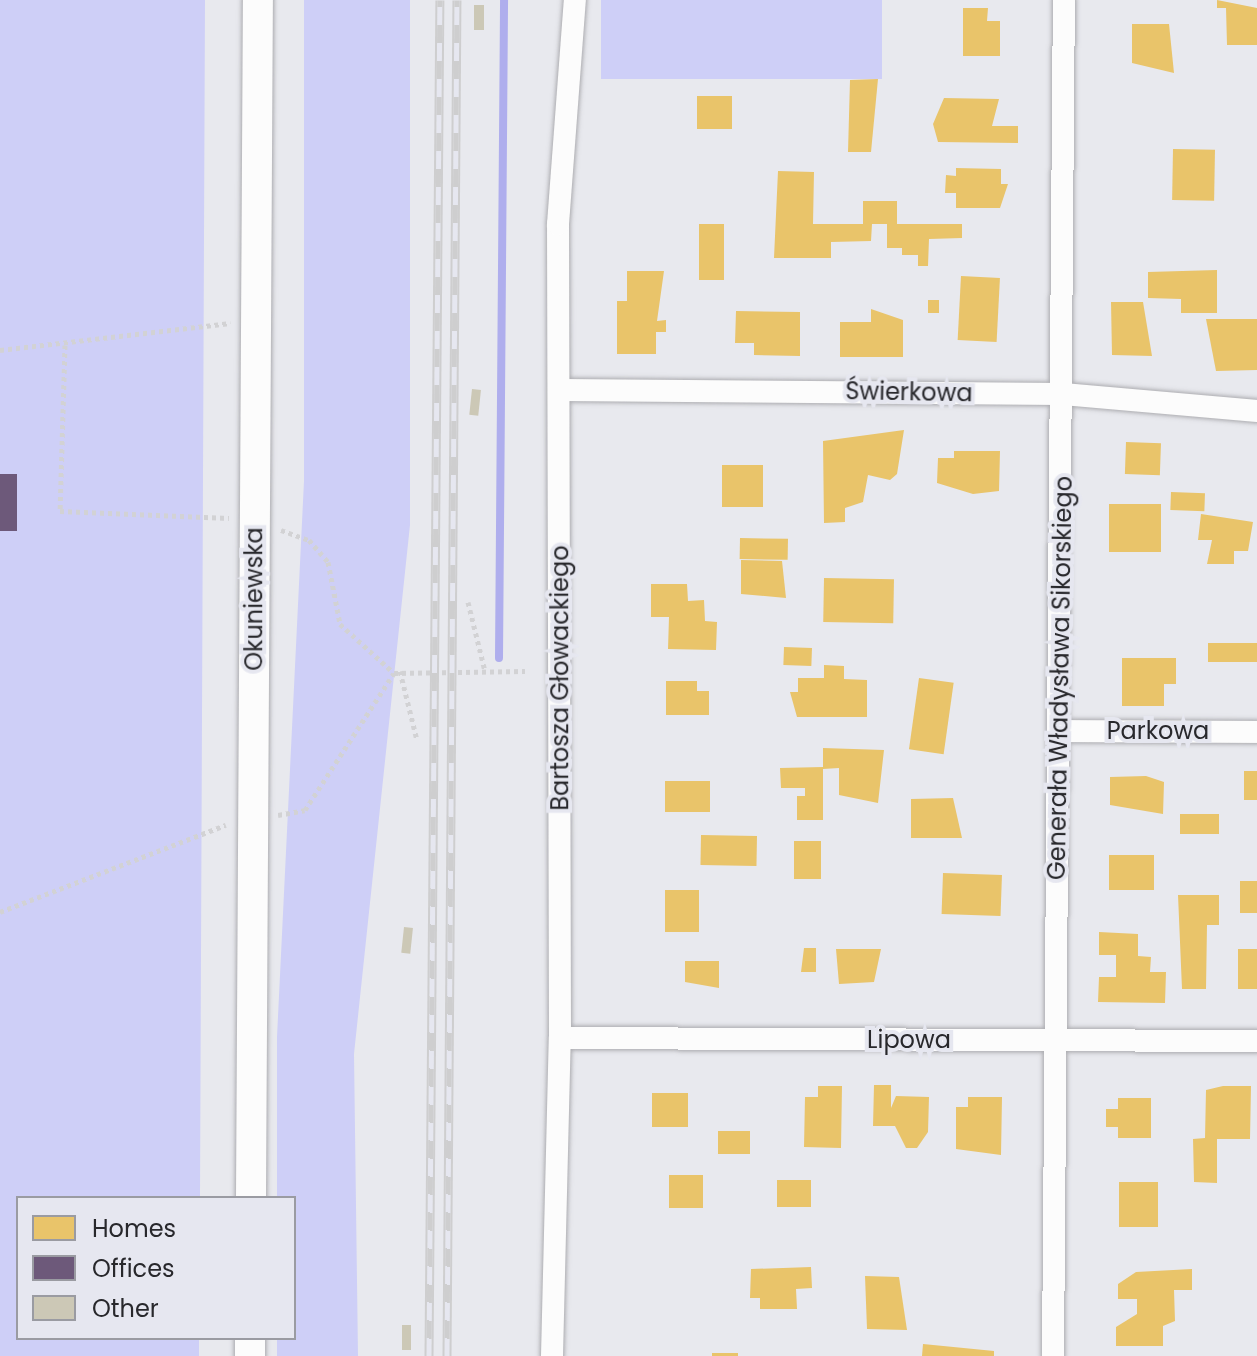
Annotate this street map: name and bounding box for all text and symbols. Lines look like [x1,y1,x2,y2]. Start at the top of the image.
street label: Świerkowa [845,376,973,408]
street label: Generała Władysława Sikorskiego [1042,476,1078,880]
street label: Okuniewska [240,527,268,671]
street label: Bartosza Głowackiego [546,545,574,811]
street label: Parkowa [1107,717,1209,745]
street label: Lipowa [867,1026,951,1054]
legend [16,1196,296,1340]
text: Homes [92,1212,176,1245]
text: Offices [92,1252,175,1285]
text: Other [92,1292,159,1325]

